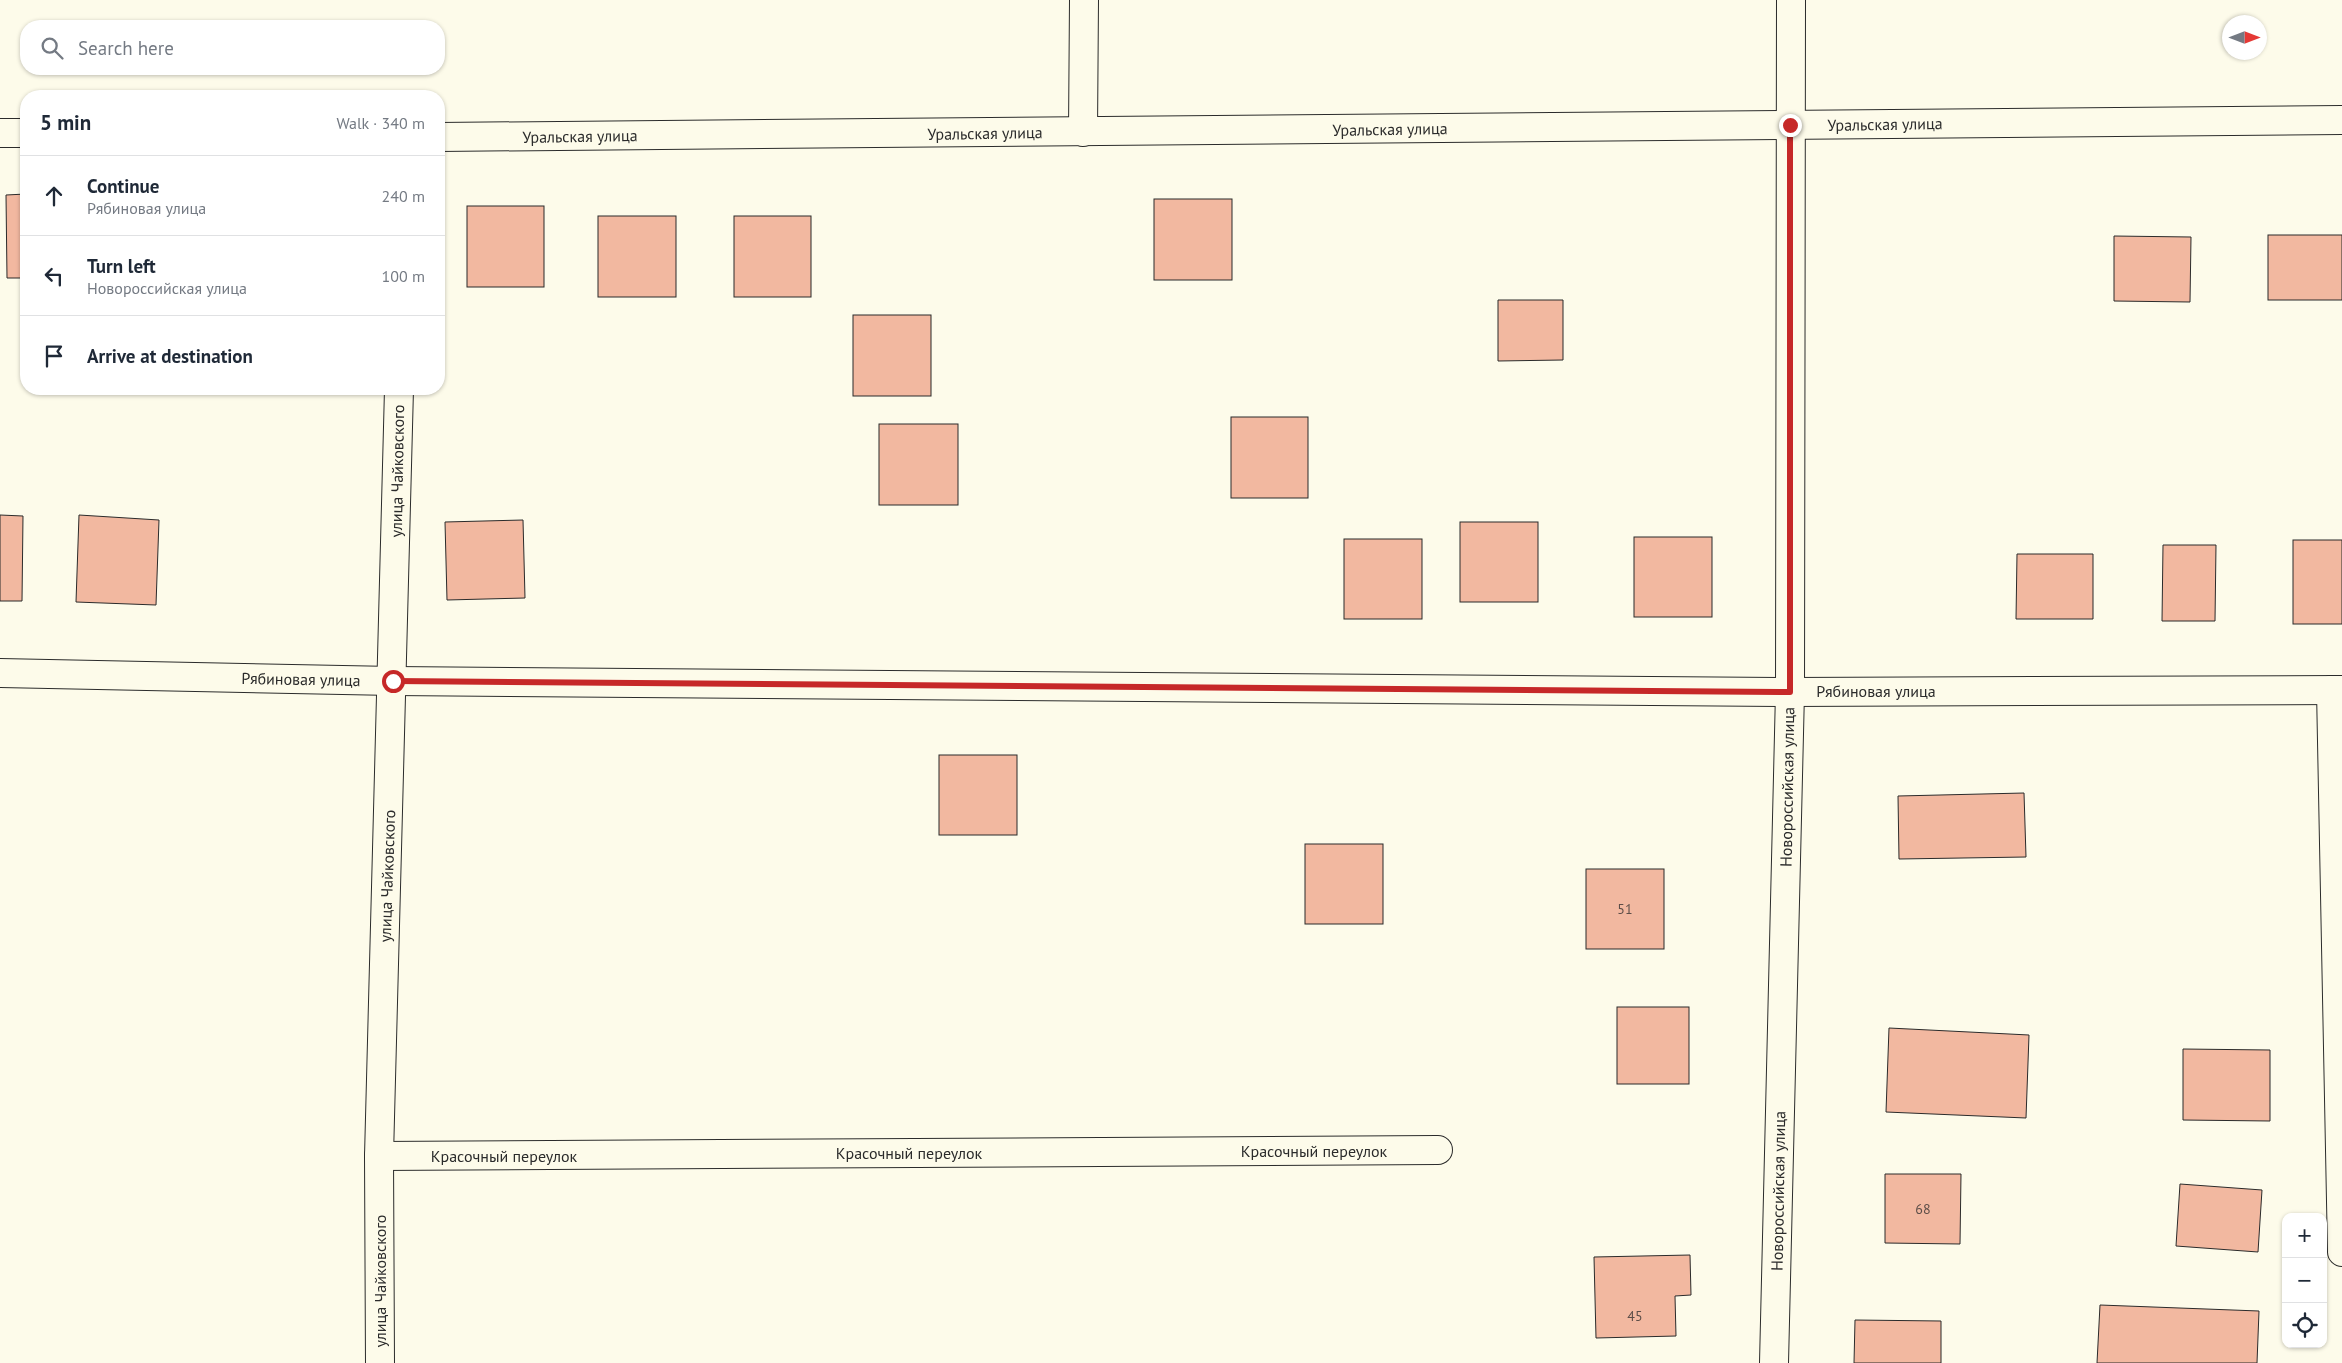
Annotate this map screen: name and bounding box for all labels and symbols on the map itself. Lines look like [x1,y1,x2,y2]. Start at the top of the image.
north arrow [2222,15,2267,60]
street label: Уральская улица [1827,113,1943,135]
route end [1779,114,1802,137]
street label: Уральская улица [1332,118,1448,140]
street label: Уральская улица [927,122,1043,144]
street label: Уральская улица [522,125,638,147]
street label: улица Чайковского [386,404,408,538]
street label: Рябиновая улица [241,668,361,690]
route start [382,670,405,693]
street label: Рябиновая улица [1816,681,1936,701]
street label: Новороссийская улица [1776,707,1798,867]
street label: улица Чайковского [375,809,399,943]
house number: 51 [1617,900,1633,918]
street label: Новороссийская улица [1767,1111,1789,1271]
street label: Красочный переулок [1241,1141,1388,1161]
street label: Красочный переулок [836,1143,983,1163]
street label: Красочный переулок [431,1146,578,1166]
house number: 68 [1915,1200,1931,1218]
street label: улица Чайковского [370,1215,390,1347]
house number: 45 [1627,1307,1643,1325]

